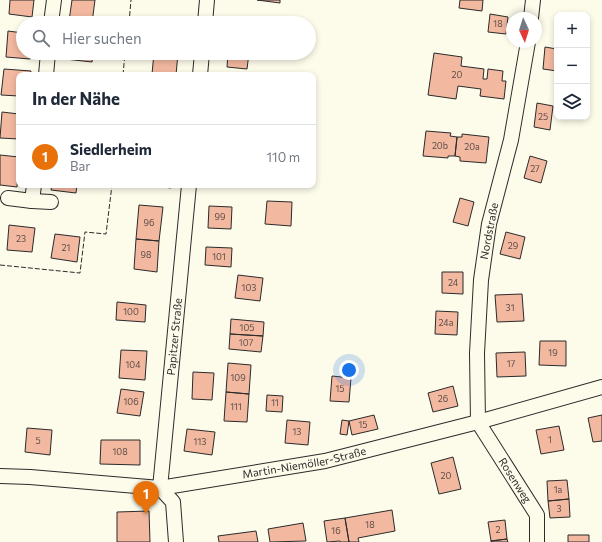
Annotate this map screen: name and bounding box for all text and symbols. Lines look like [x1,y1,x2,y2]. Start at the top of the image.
north arrow [506,12,542,48]
map controls [554,12,590,120]
button: + [554,12,590,48]
search box [16,16,316,60]
house number: 18 [493,18,503,29]
icon: search [30,27,52,49]
text: Hier suchen [62,29,142,47]
button: − [554,48,590,84]
house number: 20 [452,69,463,80]
button: layers [554,84,590,120]
text: In der Nähe [32,88,120,109]
house number: 25 [538,111,548,122]
text: Siedlerheim [70,140,152,158]
house number: 20b [432,140,448,151]
house number: 20a [464,141,480,152]
text: 1 [42,149,48,165]
text: 110 m [267,149,300,165]
text: Bar [70,158,90,174]
house number: 27 [530,163,540,174]
street label: Nordstraße [477,201,500,260]
house number: 99 [215,211,225,222]
house number: 96 [144,217,154,228]
house number: 23 [16,233,26,244]
house number: 29 [508,240,518,251]
house number: 21 [62,242,70,253]
house number: 98 [141,249,151,260]
house number: 101 [212,251,226,262]
house number: 24 [448,277,459,288]
house number: 103 [242,282,256,293]
street label: Papitzer Straße [164,297,184,376]
house number: 31 [506,302,514,313]
house number: 100 [123,306,139,317]
house number: 24a [439,317,454,328]
house number: 105 [240,322,254,333]
house number: 107 [239,337,253,348]
house number: 19 [548,347,558,358]
house number: 17 [507,358,516,369]
house number: 104 [125,359,141,370]
your location [339,360,359,380]
house number: 109 [230,372,246,383]
house number: 15 [335,383,345,394]
house number: 26 [438,393,448,404]
house number: 106 [123,396,139,407]
house number: 11 [271,397,279,408]
house number: 111 [230,401,242,412]
house number: 15 [358,419,368,430]
house number: 13 [293,426,301,437]
house number: 1 [548,434,552,445]
house number: 5 [35,435,41,446]
house number: 113 [194,436,206,447]
street label: Martin-Niemöller-Straße [241,444,368,480]
house number: 108 [112,446,128,457]
street label: Rosenweg [496,455,535,505]
house number: 20 [441,470,452,481]
pin: 1 [133,481,159,514]
house number: 1a [554,484,563,495]
house number: 3 [556,503,562,514]
house number: 18 [365,519,375,530]
house number: 2 [496,524,501,535]
house number: 16 [331,525,341,536]

